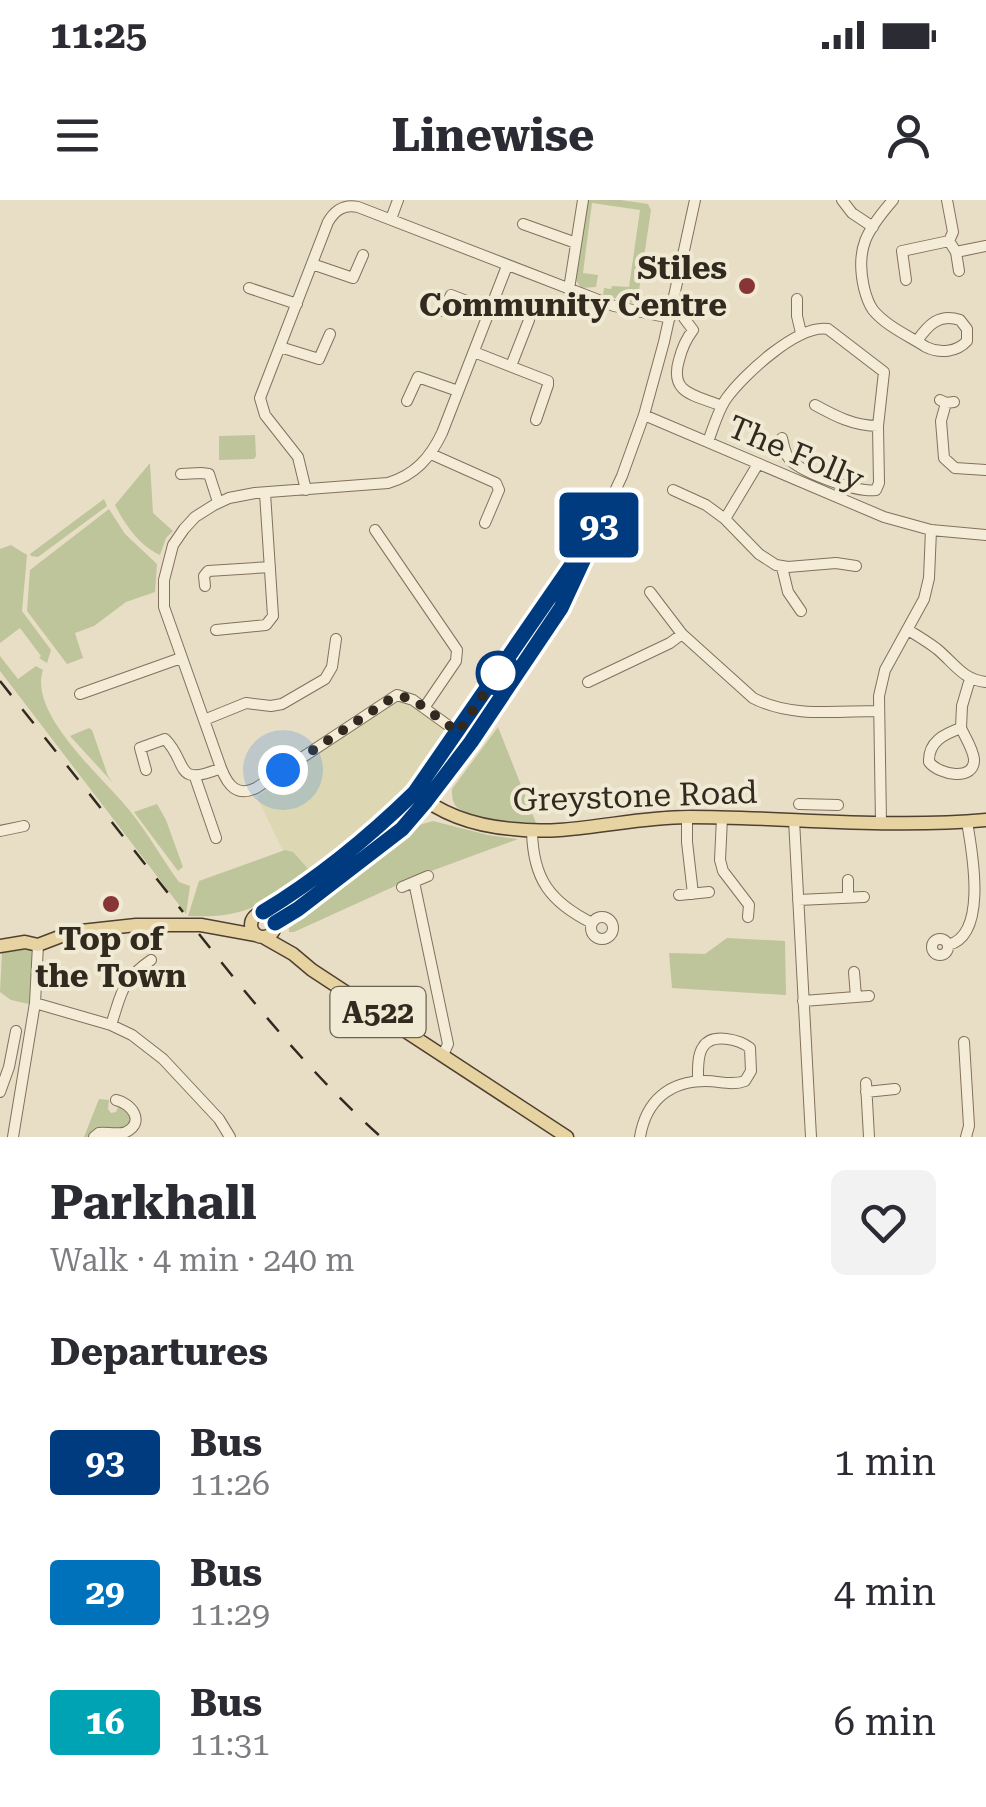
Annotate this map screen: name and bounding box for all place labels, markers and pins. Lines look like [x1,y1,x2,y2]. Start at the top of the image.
place label: Stiles Community Centre [419,249,727,324]
marker: Stiles Community Centre [736,275,758,297]
unlabelled marker [477,652,519,694]
marker: Top of the Town [100,893,122,915]
place label: Top of the Town [35,920,187,995]

